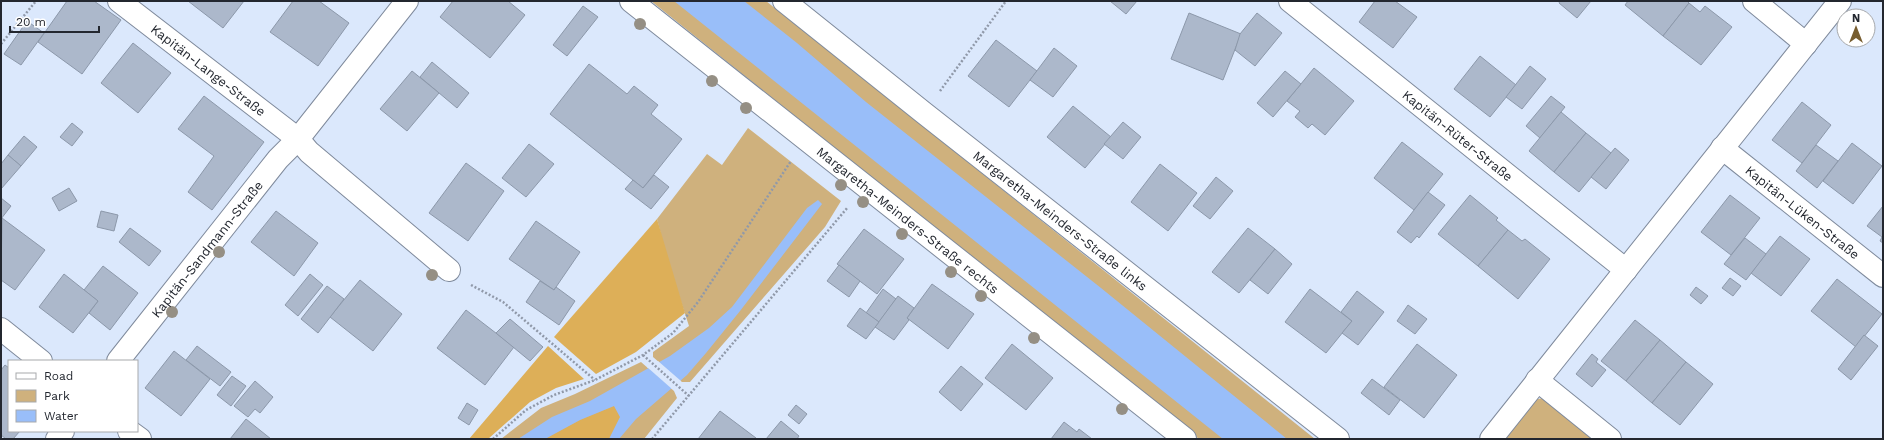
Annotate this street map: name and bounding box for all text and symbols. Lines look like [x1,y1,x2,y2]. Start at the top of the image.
scale bar [10,8,99,34]
north arrow [1836,8,1876,48]
text: N [1852,12,1860,25]
text: 20 m [16,15,46,29]
street label: Kapitän-Lange-Straße [148,21,269,119]
street label: Kapitän-Rüter-Straße [1400,87,1516,184]
street label: Margaretha-Meinders-Straße rechts [814,143,1002,297]
street label: Margaretha-Meinders-Straße links [971,147,1151,294]
street label: Kapitän-Lüken-Straße [1743,162,1863,262]
street label: Kapitän-Sandmann-Straße [148,177,266,320]
legend [8,360,138,432]
text: Road [44,369,73,383]
text: Park [44,389,70,403]
text: Water [44,409,79,423]

